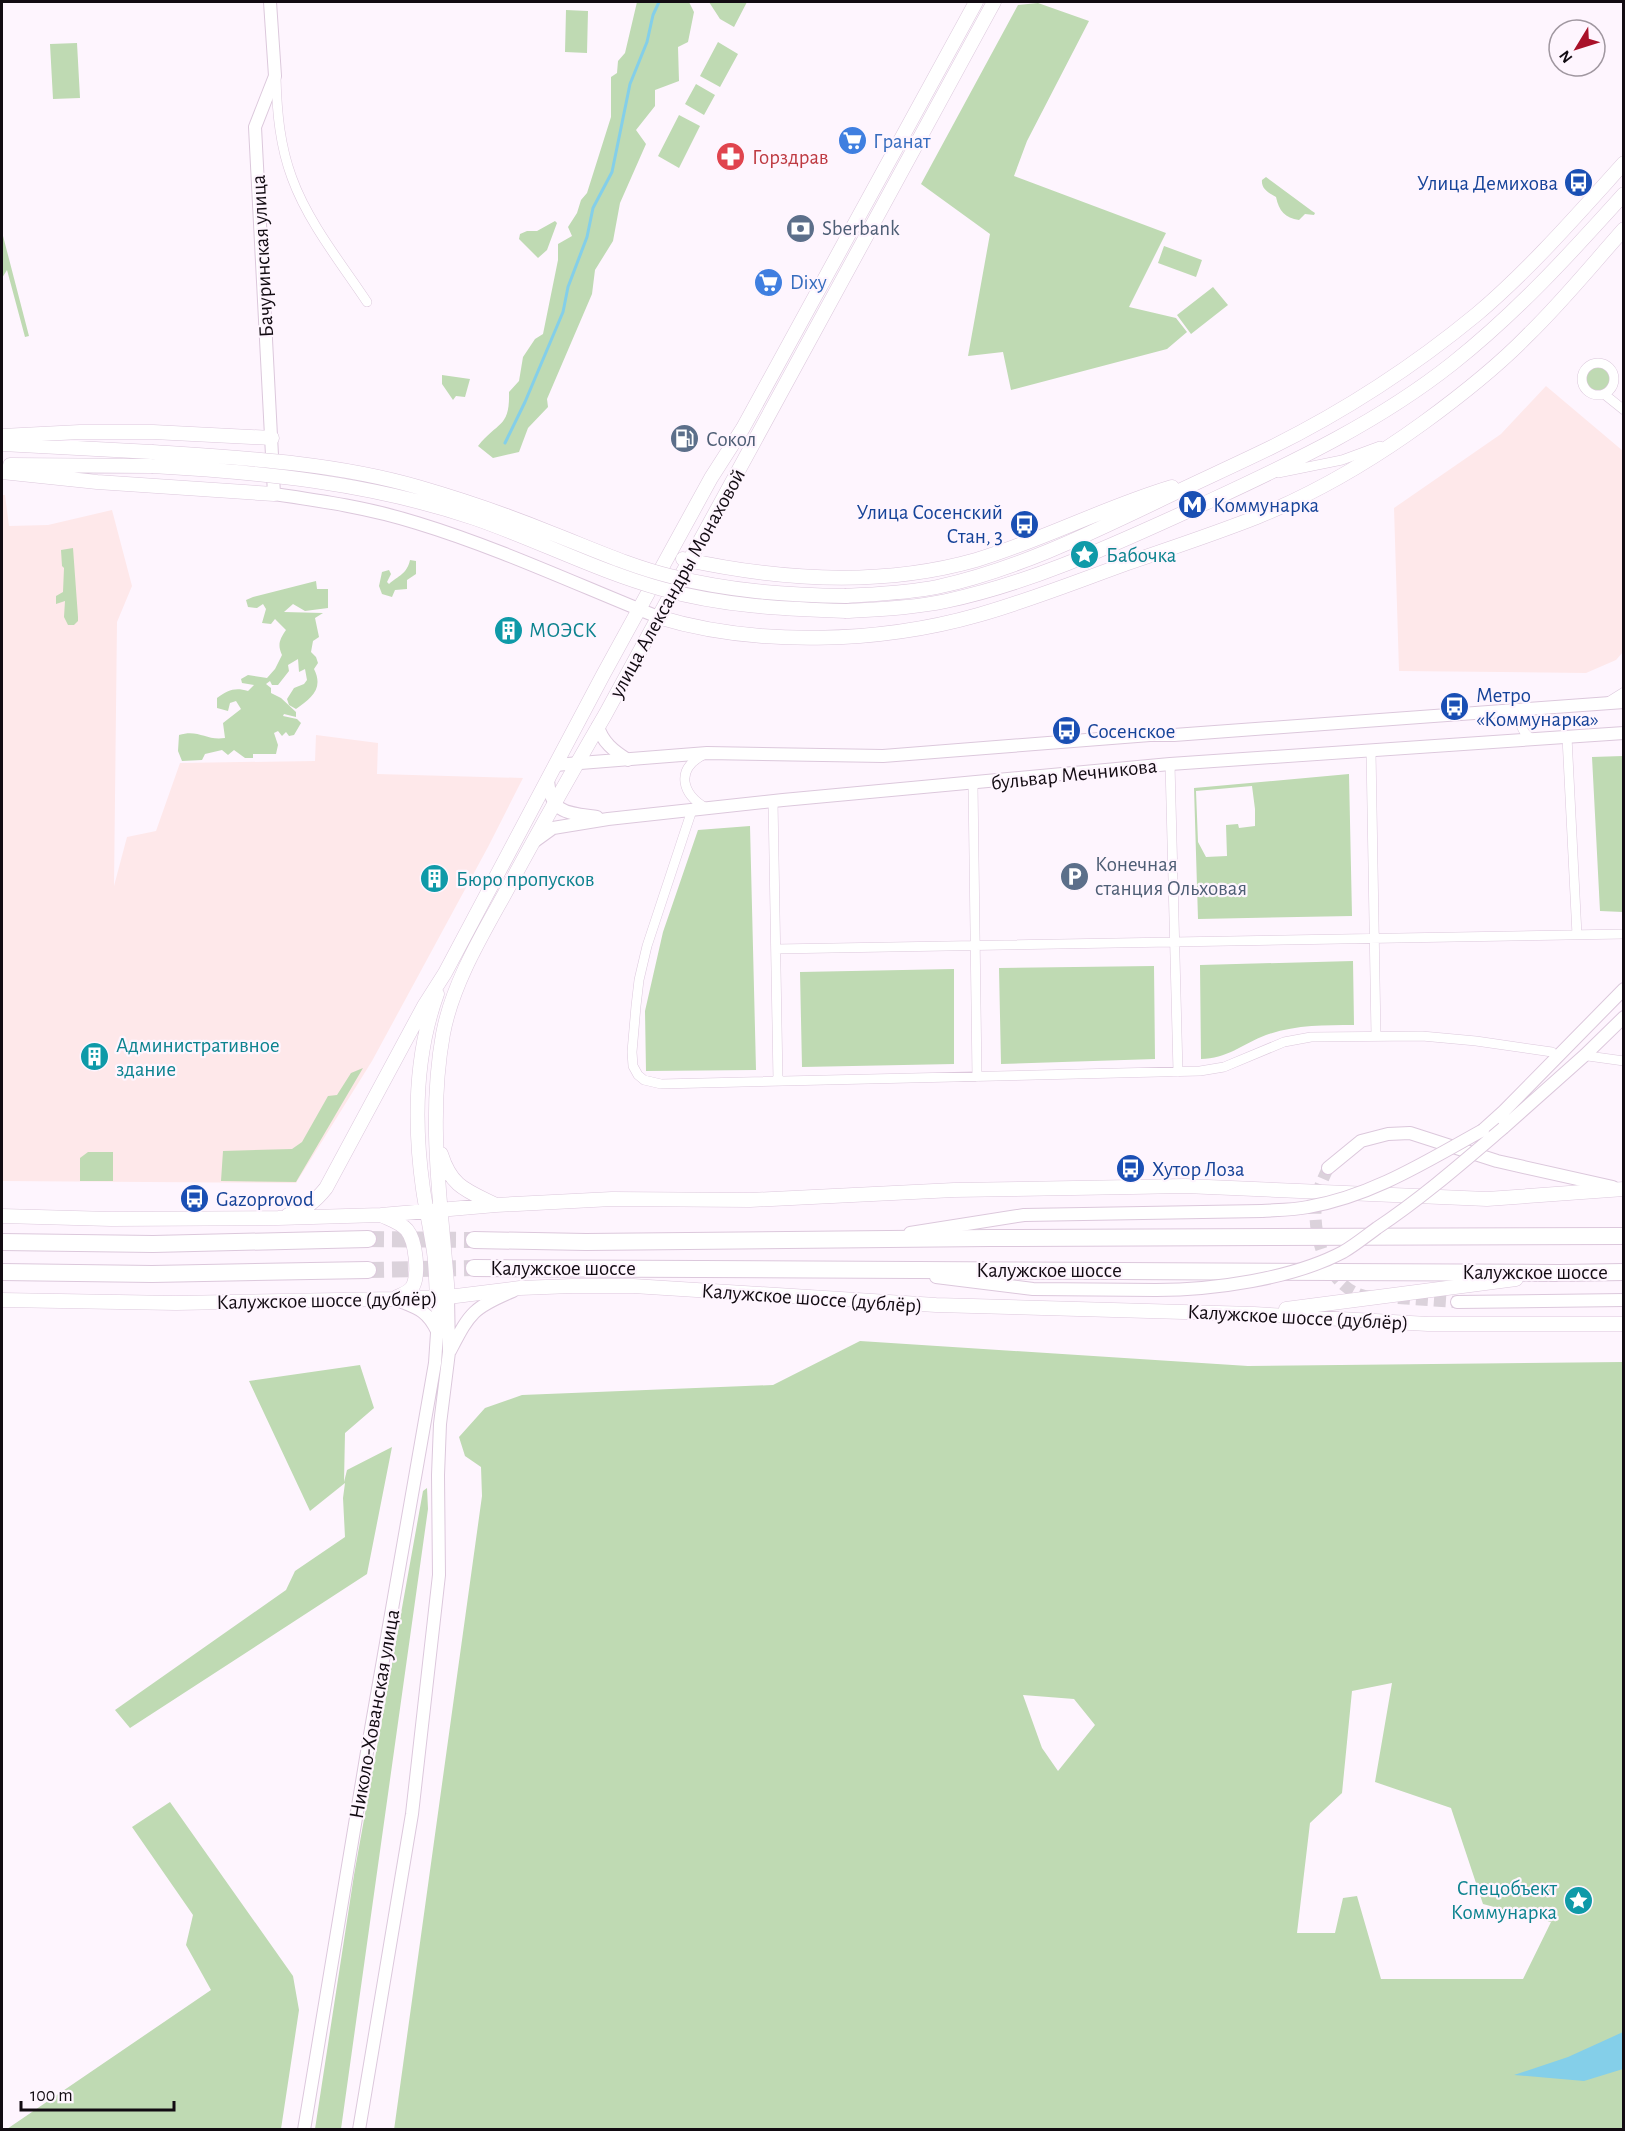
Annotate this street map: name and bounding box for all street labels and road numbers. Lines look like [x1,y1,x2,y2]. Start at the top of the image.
street label: Бачуринская улица [248,174,277,338]
street label: улица Александры Монаховой [605,465,749,702]
street label: бульвар Мечникова [990,755,1159,794]
street label: Калужское шоссе [490,1258,636,1279]
street label: Калужское шоссе [976,1260,1122,1281]
street label: Калужское шоссе [1462,1262,1608,1283]
street label: Калужское шоссе (дублёр) [701,1280,923,1317]
street label: Калужское шоссе (дублёр) [216,1288,438,1313]
street label: Калужское шоссе (дублёр) [1187,1301,1409,1334]
street label: Николо-Хованская улица [346,1607,403,1821]

